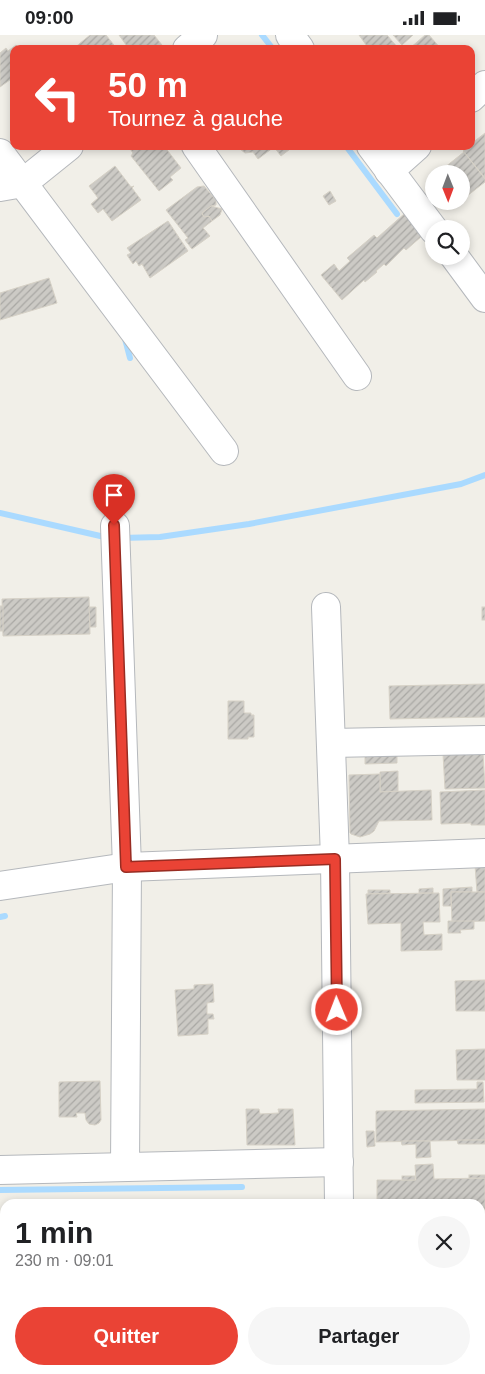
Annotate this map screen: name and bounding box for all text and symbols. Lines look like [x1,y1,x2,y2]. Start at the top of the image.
text: 09:00 [25,7,74,28]
icon: left [25,65,90,130]
text: 50 m [108,65,188,104]
text: Tournez à gauche [108,106,283,131]
north arrow [425,165,470,210]
map controls [425,165,470,265]
button: search [425,220,470,265]
pin [93,474,135,525]
icon: arrive [100,481,128,509]
position arrow [310,983,362,1035]
text: 1 min [15,1216,93,1249]
button: close [418,1216,470,1268]
text: 230 m · 09:01 [15,1252,114,1269]
button: Quitter [15,1307,238,1365]
button: Partager [248,1307,470,1365]

